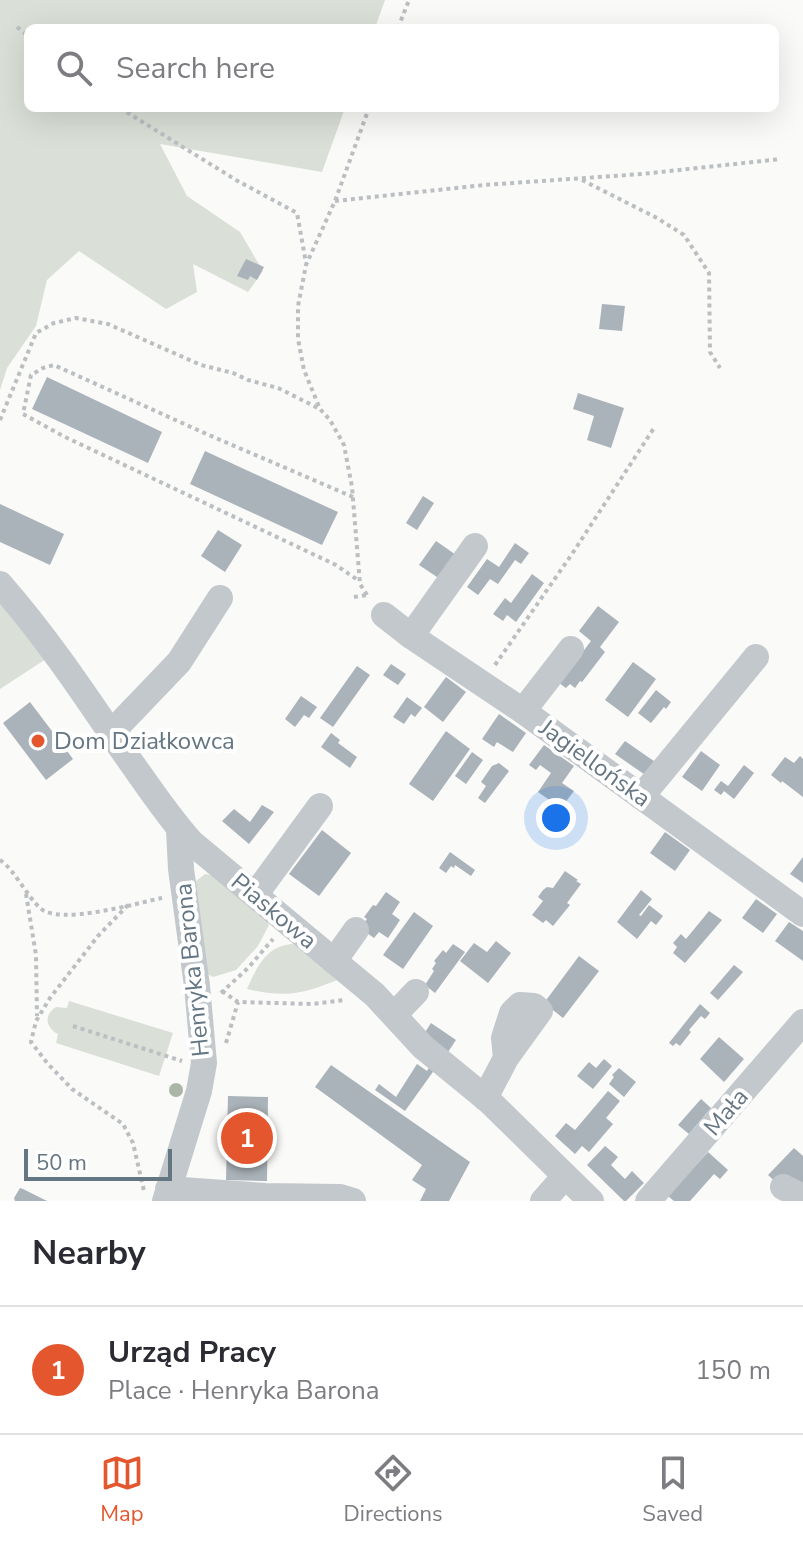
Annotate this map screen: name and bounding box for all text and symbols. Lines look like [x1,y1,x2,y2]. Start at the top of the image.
search box [24,24,779,112]
icon: search [52,46,96,90]
text: Search here [116,48,275,89]
street label: Jagiellońska [532,711,657,814]
place label: Dom Działkowca [54,725,235,757]
marker: Dom Działkowca [29,732,47,750]
your location [536,798,576,838]
street label: Piaskowa [224,866,324,956]
street label: Henryka Barona [167,882,217,1058]
street label: Mała [697,1081,755,1143]
pin: 1 [221,1108,273,1168]
scale bar [24,1145,172,1181]
text: 50 m [36,1148,87,1178]
text: Nearby [32,1230,146,1276]
text: Urząd Pracy [108,1332,276,1373]
text: 1 [50,1353,66,1388]
text: 150 m [695,1353,771,1388]
text: Place · Henryka Barona [108,1373,380,1408]
tab: Map [100,1451,144,1529]
tab: Directions [344,1451,443,1529]
tab: Saved [642,1451,703,1529]

